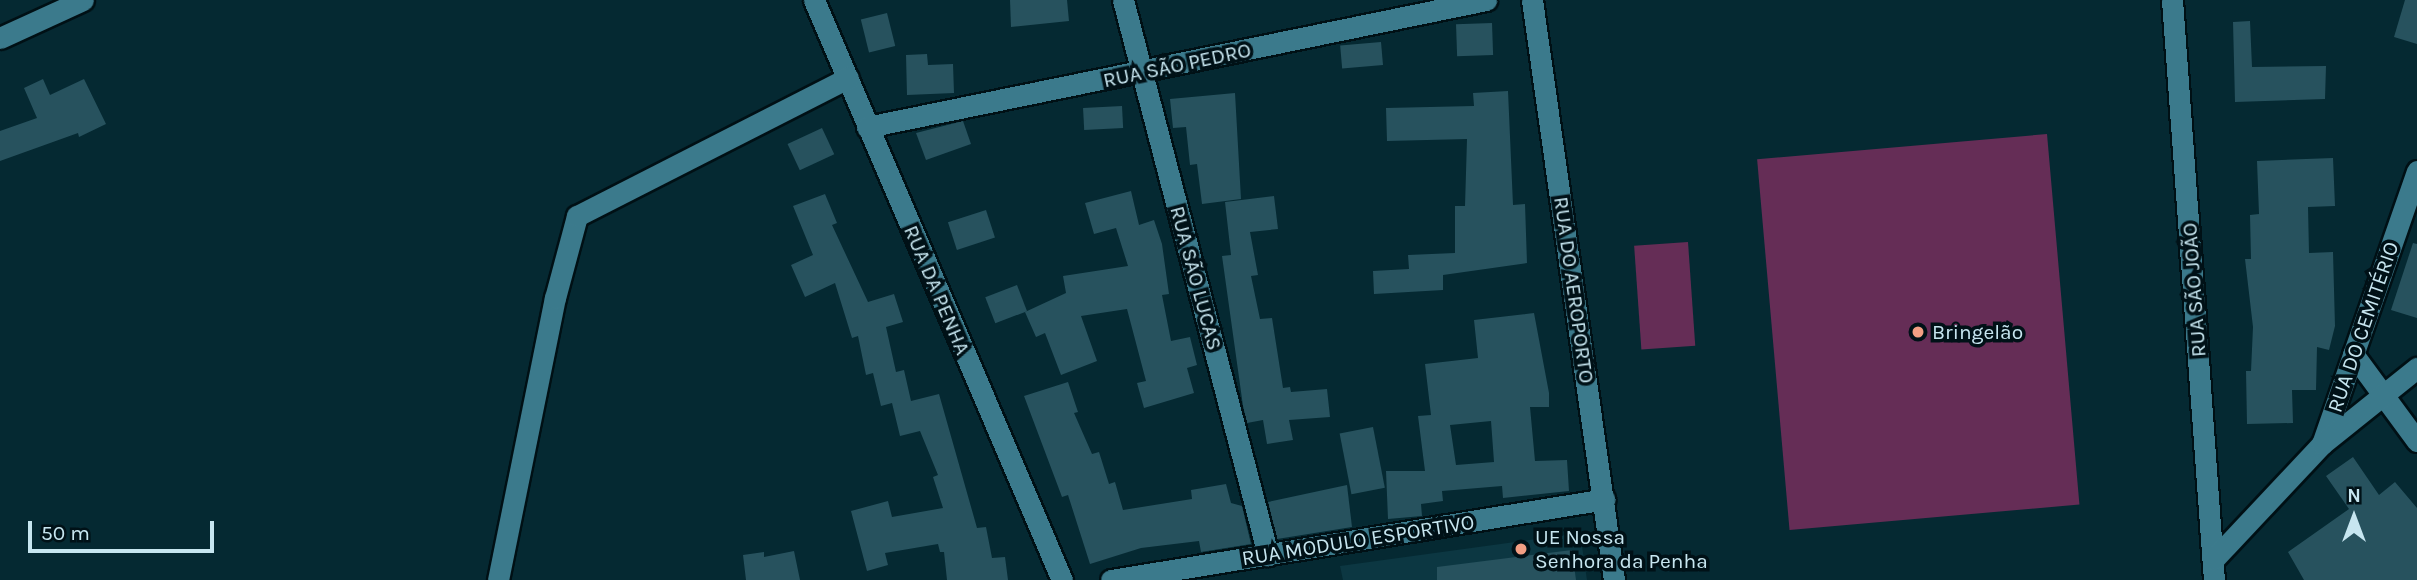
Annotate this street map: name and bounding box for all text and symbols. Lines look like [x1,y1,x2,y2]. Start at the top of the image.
street label: RUA SÃO PEDRO [1101,37,1253,93]
street label: RUA DO AEROPORTO [1548,195,1600,385]
street label: RUA SÃO LUCAS [1165,203,1227,353]
street label: RUA DA PENHA [898,221,976,359]
street label: RUA SÃO JOÃO [2177,222,2211,358]
street label: RUA DO CEMITÉRIO [2322,238,2404,416]
place label: Bringelão [1932,319,2023,345]
marker: Bringelão [1910,324,1926,340]
north arrow [2319,482,2389,552]
text: N [2347,485,2361,507]
scale bar [32,506,217,550]
street label: RUA MODULO ESPORTIVO [1240,509,1476,571]
text: 50 m [41,521,90,545]
place label: UE Nossa Senhora da Penha [1535,524,1708,574]
marker: UE Nossa Senhora da Penha [1513,541,1529,557]

